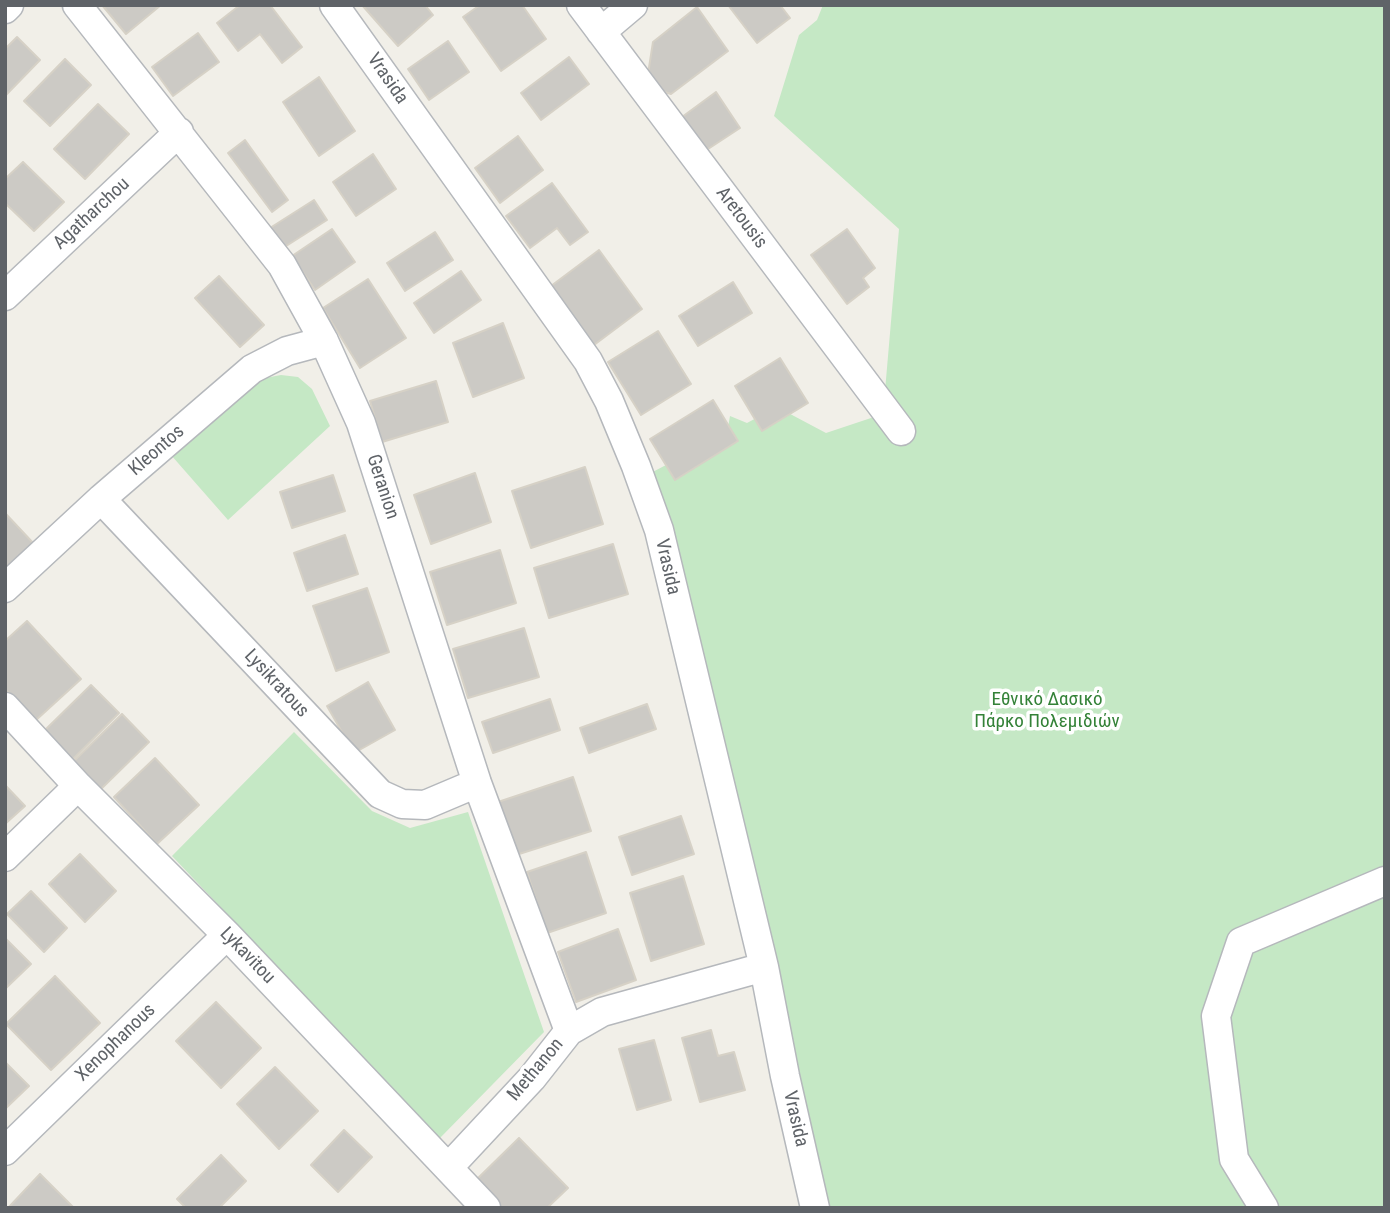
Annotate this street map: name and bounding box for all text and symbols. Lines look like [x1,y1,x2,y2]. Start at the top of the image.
street label: Vrasida [361,49,413,109]
street label: Agatharchou [49,173,135,255]
street label: Aretousis [710,183,772,253]
street label: Kleontos [125,421,189,481]
street label: Geranion [361,452,403,522]
street label: Vrasida [650,537,684,597]
street label: Lysikratous [239,645,313,723]
park label: Εθνικό Δασικό Πάρκο Πολεμιδιών [974,689,1120,733]
street label: Lykavitou [215,923,279,989]
street label: Xenophanous [71,999,161,1087]
street label: Methanon [503,1034,569,1106]
street label: Vrasida [778,1089,812,1149]

